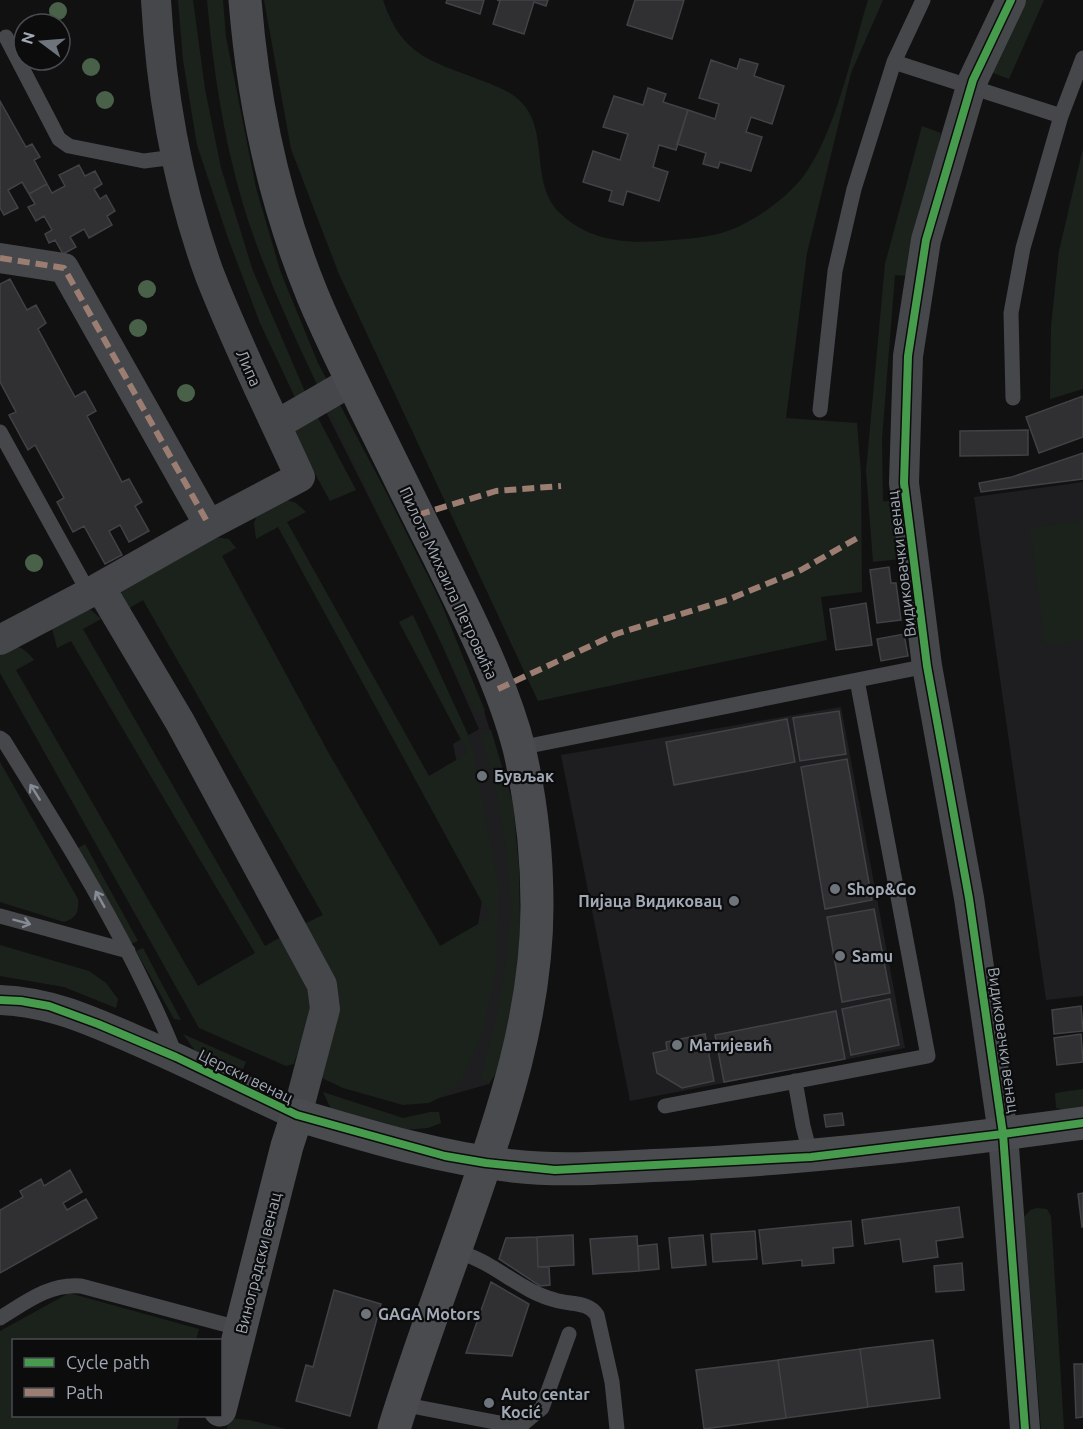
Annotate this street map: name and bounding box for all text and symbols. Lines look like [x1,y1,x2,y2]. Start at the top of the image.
north arrow [12,12,72,72]
text: N [17,30,38,46]
street label: Липа [233,347,265,389]
street label: Пилота Михаила Петровића [396,484,502,682]
street label: Видиковачки венац [883,490,919,638]
place label: Бувљак [494,767,554,785]
marker: Бувљак [475,769,489,783]
one-way arrow [29,784,41,801]
place label: Shop&Go [847,880,916,898]
marker: Shop&Go [828,882,842,896]
one-way arrow [94,891,106,908]
place label: Пијаца Видиковац [578,892,722,910]
marker: Пијаца Видиковац [727,894,741,908]
one-way arrow [12,917,31,928]
place label: Samu [852,947,893,965]
marker: Samu [833,949,847,963]
street label: Видиковачки венац [985,966,1023,1114]
place label: Матијевић [689,1036,772,1054]
marker: Матијевић [670,1038,684,1052]
street label: Церски венац [196,1045,296,1107]
street label: Виноградски венац [232,1190,284,1336]
place label: GAGA Motors [378,1305,480,1323]
marker: GAGA Motors [359,1307,373,1321]
legend [12,1339,222,1417]
text: Cycle path [66,1352,150,1372]
text: Path [66,1382,103,1402]
place label: Auto centar Kocić [501,1385,590,1421]
marker: Auto centar Kocić [482,1396,496,1410]

